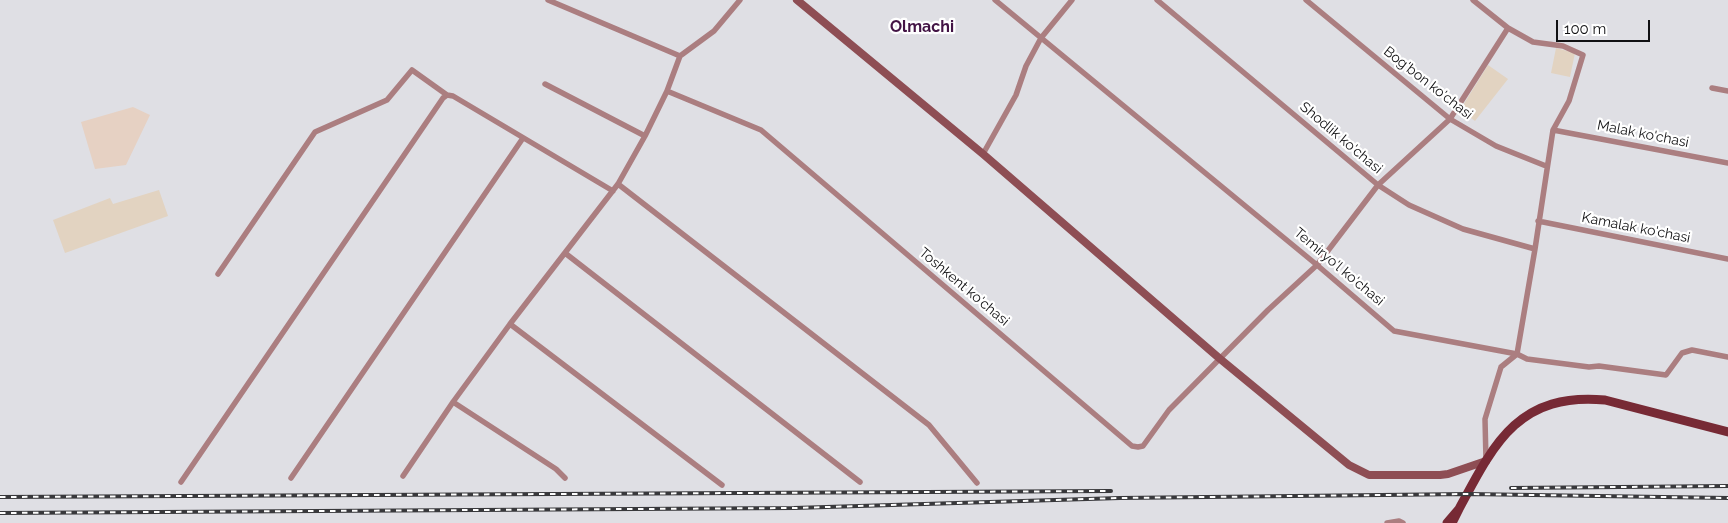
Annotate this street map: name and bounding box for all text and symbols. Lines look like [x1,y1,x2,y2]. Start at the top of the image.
scale bar [1558,10,1652,42]
district label: Olmachi [890,17,954,37]
text: 100 m [1564,20,1606,38]
street label: Bog'bon ko'chasi [1380,43,1476,123]
street label: Shodlik ko'chasi [1296,99,1386,177]
street label: Malak ko'chasi [1596,117,1690,151]
street label: Kamalak ko'chasi [1580,209,1692,247]
street label: Temiryo'l ko'chasi [1291,224,1387,310]
street label: Toshkent ko'chasi [915,244,1013,330]

